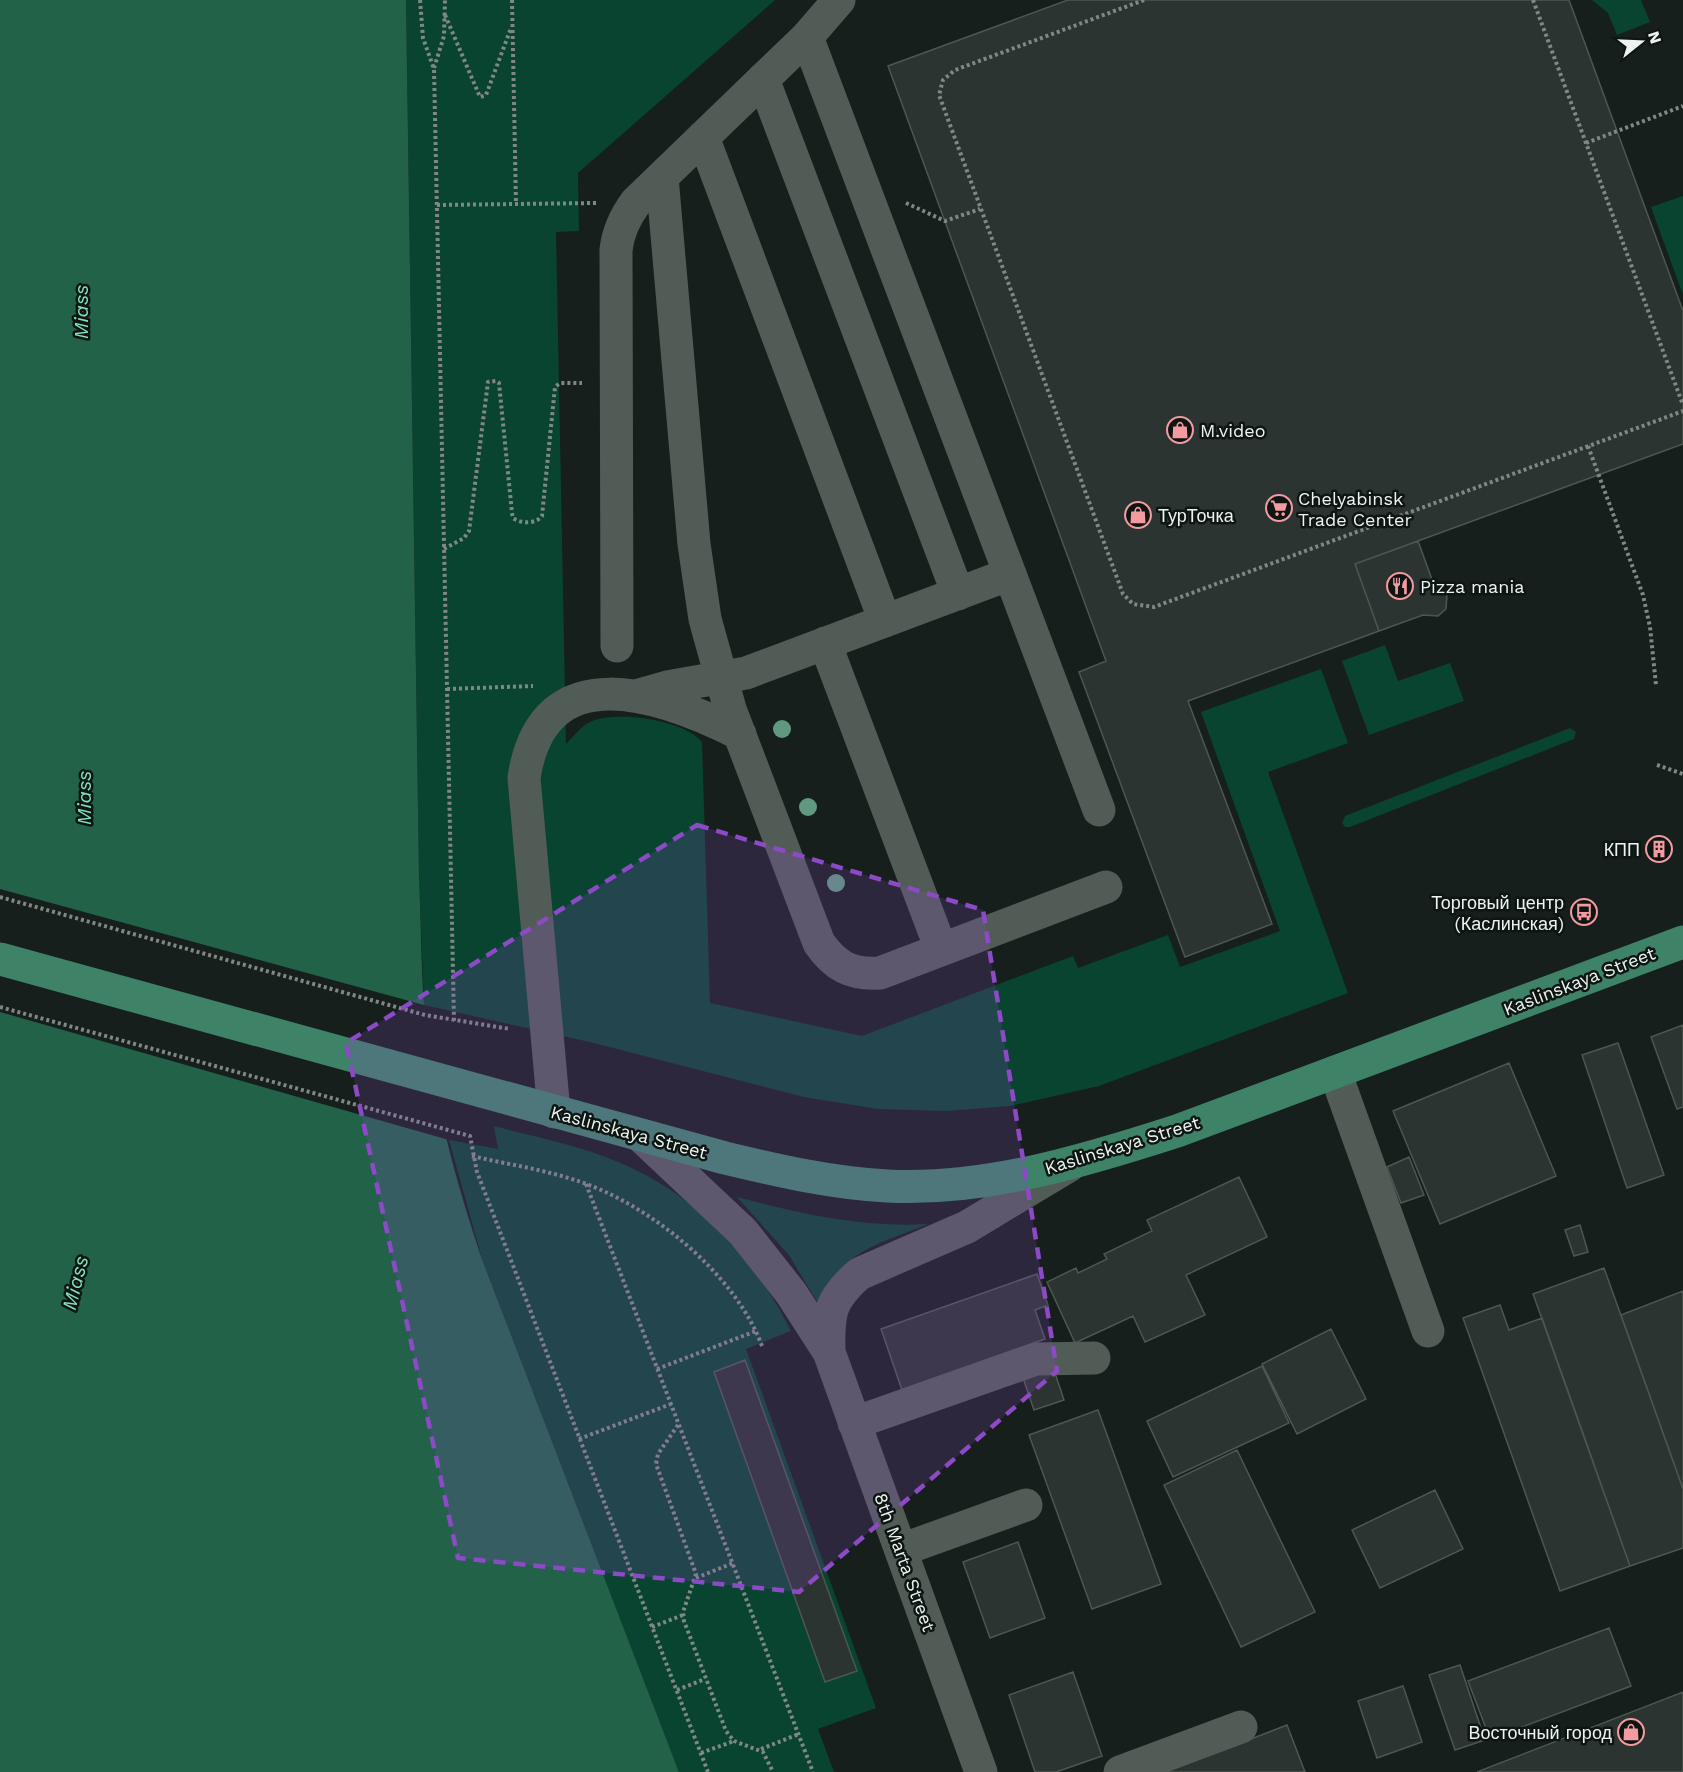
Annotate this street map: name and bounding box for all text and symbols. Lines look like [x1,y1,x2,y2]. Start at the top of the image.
north arrow [1611,12,1671,72]
text: N [1644,29,1666,46]
water label: Miass [69,285,93,339]
shop icon: M.video [1165,415,1195,445]
place label: M.video [1200,420,1265,441]
place label: Chelyabinsk Trade Center [1298,488,1412,530]
supermarket icon: Chelyabinsk Trade Center [1264,493,1294,523]
shop icon: ТурТочка [1123,500,1153,530]
place label: ТурТочка [1158,505,1235,526]
restaurant icon: Pizza mania [1385,571,1415,601]
place label: Pizza mania [1420,576,1524,597]
water label: Miass [72,771,96,825]
building icon: КПП [1644,834,1674,864]
place label: КПП [1604,839,1640,860]
place label: Торговый центр (Каслинская) [1431,892,1564,934]
bus stop icon: Торговый центр (Каслинская) [1569,897,1599,927]
street label: Kaslinskaya Street [1500,942,1658,1020]
street label: Kaslinskaya Street [549,1101,710,1163]
street label: Kaslinskaya Street [1042,1111,1202,1179]
water label: Miass [57,1254,93,1312]
street label: 8th Marta Street [870,1490,940,1635]
shop icon: Восточный город [1616,1717,1646,1747]
place label: Восточный город [1469,1722,1612,1743]

